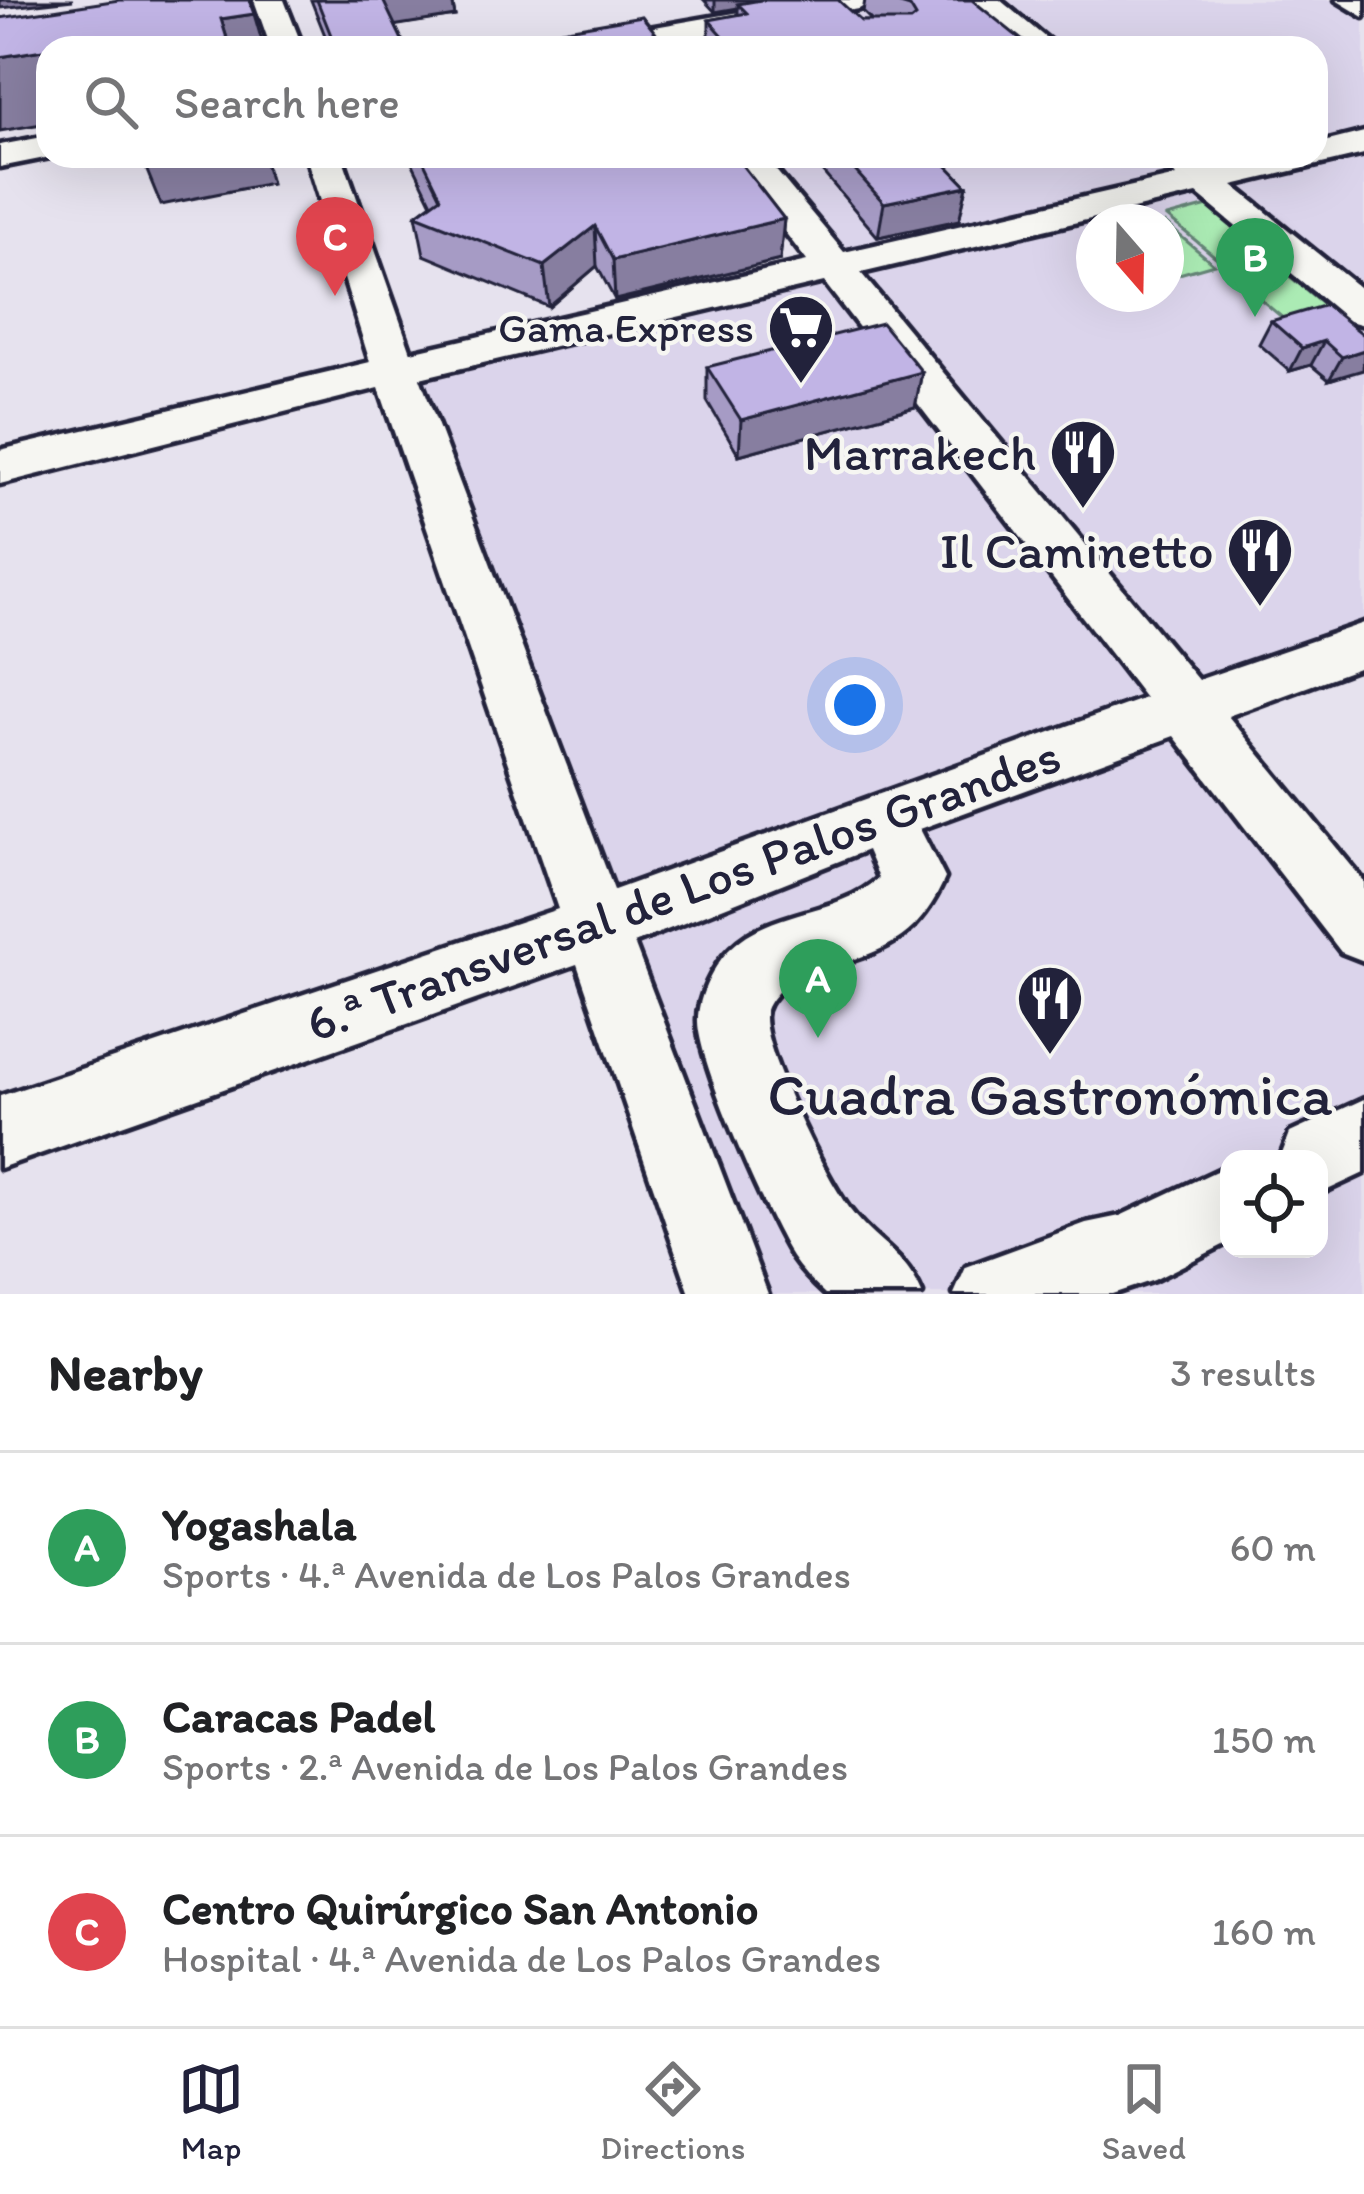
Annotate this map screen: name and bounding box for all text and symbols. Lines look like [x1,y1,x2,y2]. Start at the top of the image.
search box [36,36,1328,168]
icon: search [78,69,144,135]
text: Search here [174,75,400,129]
pin: C [296,197,374,296]
north arrow [1076,204,1184,312]
pin: B [1216,218,1294,317]
supermarket icon: Gama Express [766,292,836,386]
place label: Gama Express [498,302,754,353]
restaurant icon: Marrakech [1048,417,1118,511]
place label: Marrakech [804,422,1036,483]
restaurant icon: Il Caminetto [1225,515,1295,609]
place label: Il Caminetto [940,520,1214,581]
your location [825,675,885,735]
street label: 6.ª Transversal de Los Palos Grandes [298,724,1068,1055]
pin: A [779,939,857,1038]
restaurant icon: Cuadra Gastronómica [1015,963,1085,1057]
place label: Cuadra Gastronómica [767,1058,1333,1130]
map controls [1220,1150,1328,1258]
button: locate [1220,1150,1328,1258]
text: Nearby [48,1342,203,1403]
text: 3 results [1170,1349,1316,1396]
text: Yogashala [162,1497,356,1551]
text: A [75,1524,99,1571]
text: 60 m [1230,1524,1316,1571]
text: Sports · 4.ª Avenida de Los Palos Grandes [162,1551,851,1598]
text: Caracas Padel [162,1689,435,1743]
text: B [74,1716,100,1763]
text: 150 m [1212,1716,1316,1763]
text: Sports · 2.ª Avenida de Los Palos Grandes [162,1743,848,1790]
text: Centro Quirúrgico San Antonio [162,1881,758,1935]
text: C [74,1908,100,1955]
text: 160 m [1212,1908,1316,1955]
text: Hospital · 4.ª Avenida de Los Palos Grandes [162,1935,881,1982]
tab: Map [178,2056,244,2167]
tab: Directions [600,2056,745,2167]
tab: Saved [1102,2056,1186,2167]

